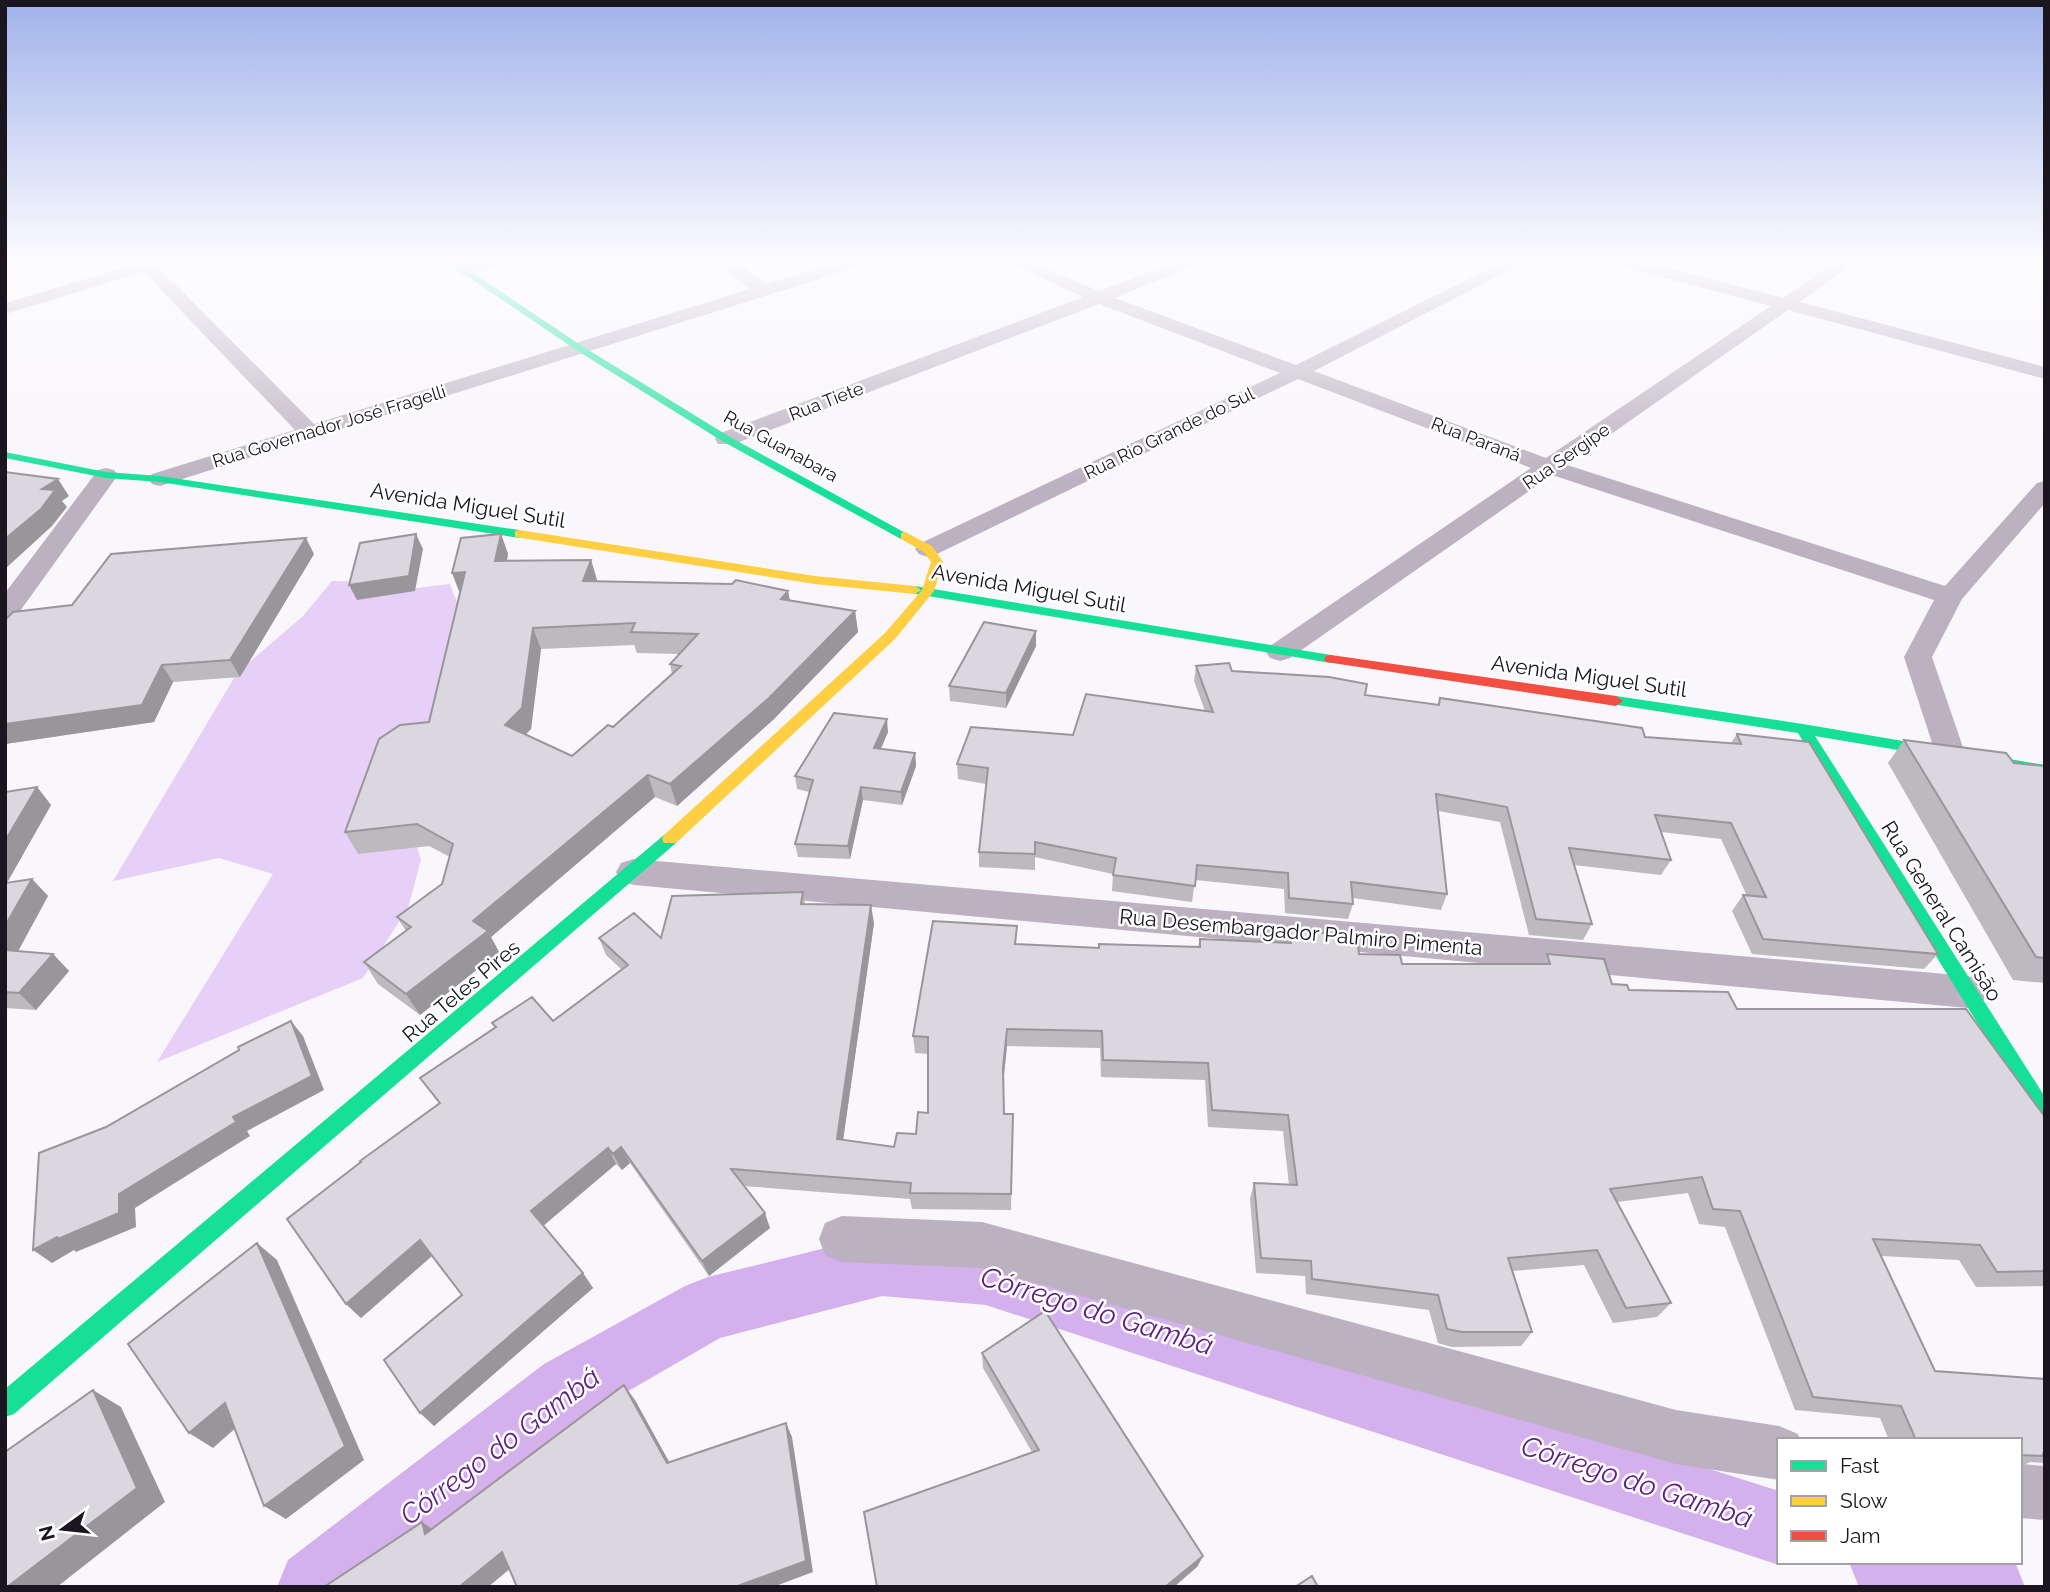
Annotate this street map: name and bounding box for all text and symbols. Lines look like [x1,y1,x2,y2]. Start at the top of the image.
street label: Rua Tiete [786,377,867,425]
street label: Rua Governador José Fragelli [210,380,448,472]
street label: Rua Rio Grande do Sul [1081,383,1257,483]
street label: Rua Guanabara [720,406,842,486]
street label: Rua Paraná [1428,412,1524,466]
street label: Rua Sergipe [1519,418,1614,494]
street label: Avenida Miguel Sutil [369,477,568,533]
street label: Avenida Miguel Sutil [930,559,1128,617]
street label: Avenida Miguel Sutil [1490,650,1689,702]
street label: Rua General Camisão [1876,816,2008,1006]
street label: Rua Desembargador Palmiro Pimenta [1118,904,1484,960]
street label: Rua Teles Pires [397,935,525,1047]
water label: Córrego do Gambá [977,1260,1217,1362]
water label: Córrego do Gambá [394,1360,606,1532]
water label: Córrego do Gambá [1517,1429,1757,1535]
legend [1777,1438,2022,1564]
text: Fast [1840,1453,1880,1478]
text: Slow [1840,1488,1888,1513]
north arrow [28,1494,98,1564]
text: Jam [1840,1523,1881,1548]
text: N [34,1524,59,1543]

